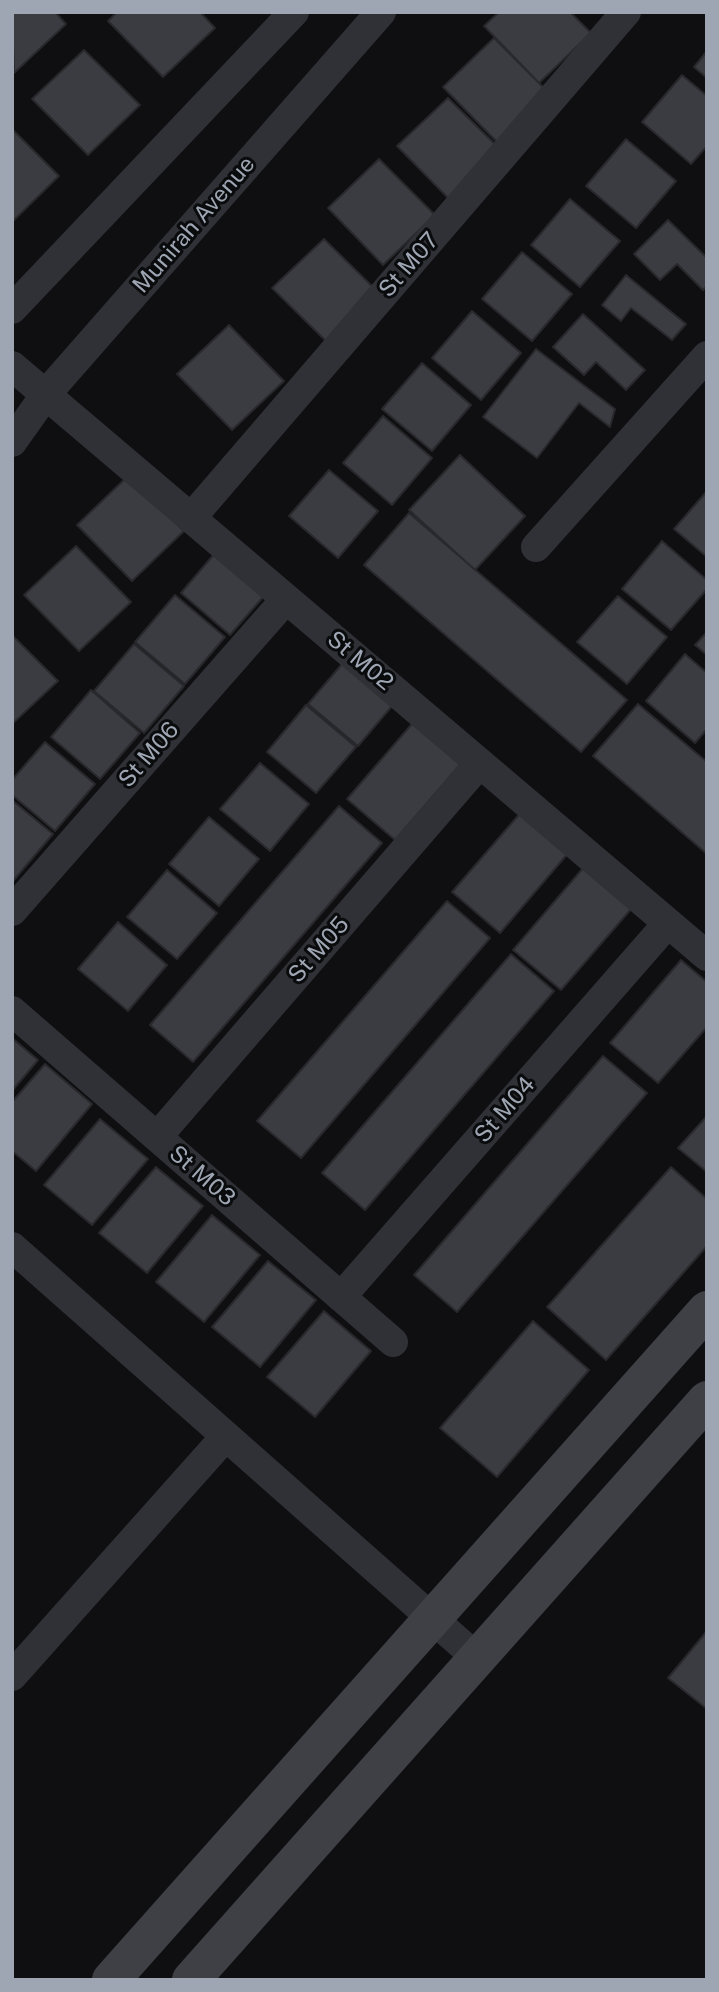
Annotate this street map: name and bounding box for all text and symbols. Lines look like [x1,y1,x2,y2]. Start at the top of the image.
street label: Munirah Avenue [127,151,261,299]
street label: St M07 [373,227,445,303]
street label: St M02 [321,625,399,697]
street label: St M06 [113,716,185,794]
street label: St M05 [283,911,355,989]
street label: St M04 [469,1071,541,1149]
street label: St M03 [163,1140,241,1212]

